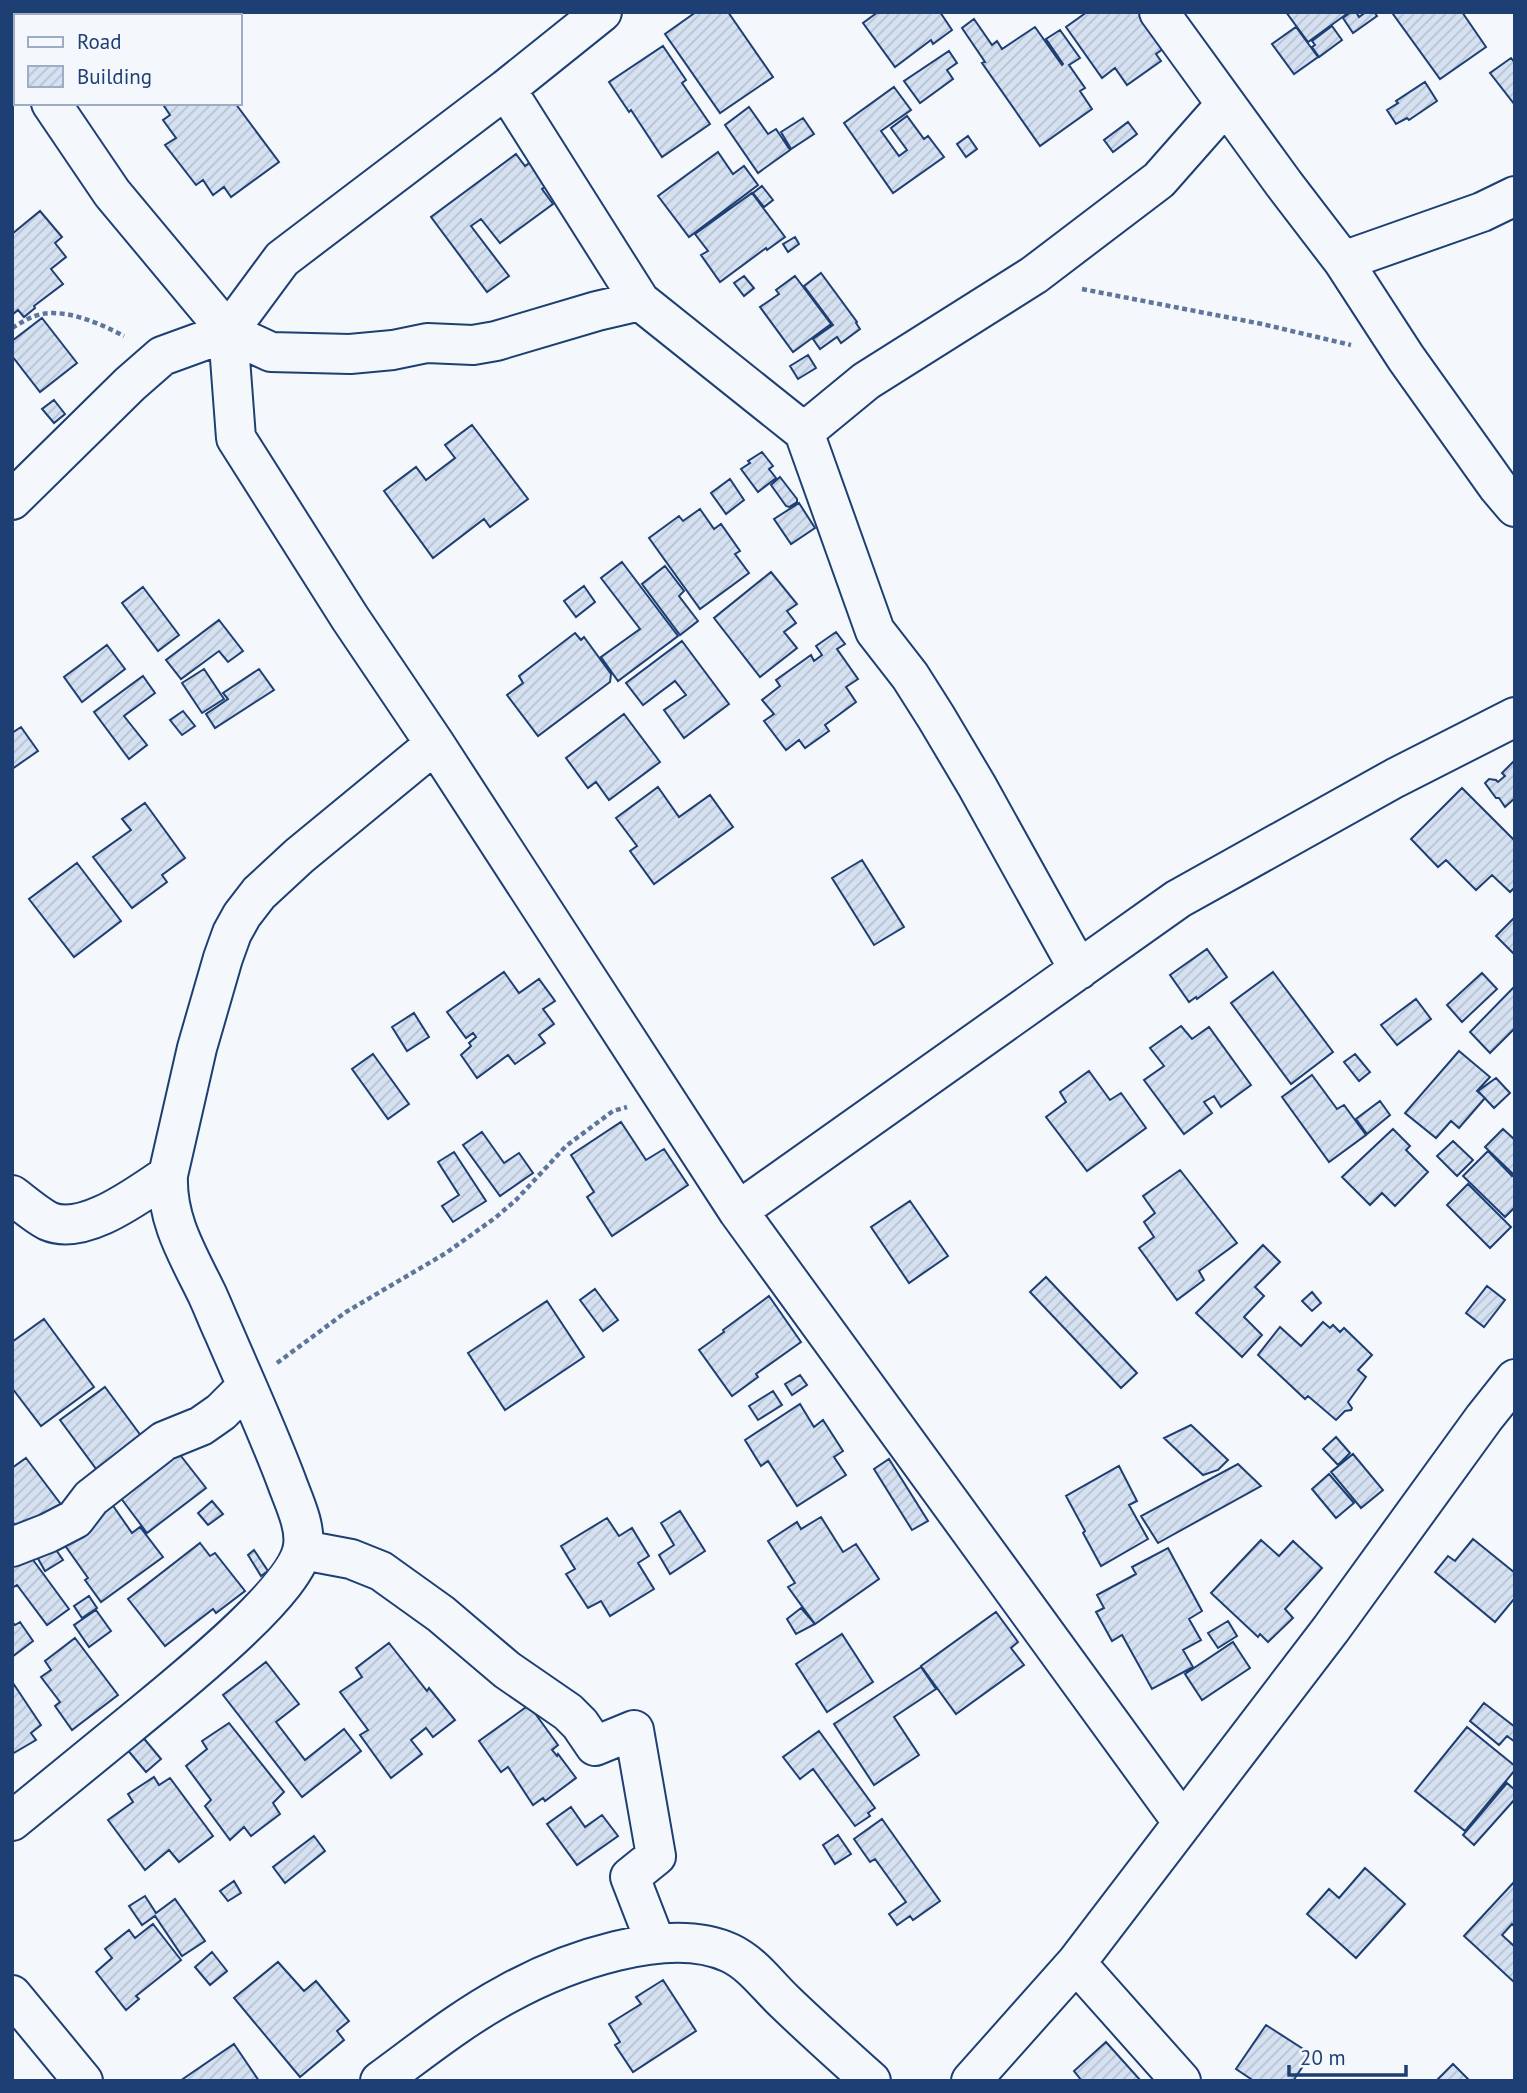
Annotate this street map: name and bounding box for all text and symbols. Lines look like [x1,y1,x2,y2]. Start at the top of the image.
legend [14,14,242,105]
text: Road [77,28,121,55]
text: Building [77,63,152,90]
scale bar [1289,2034,1406,2078]
text: 20 m [1300,2044,1346,2071]

